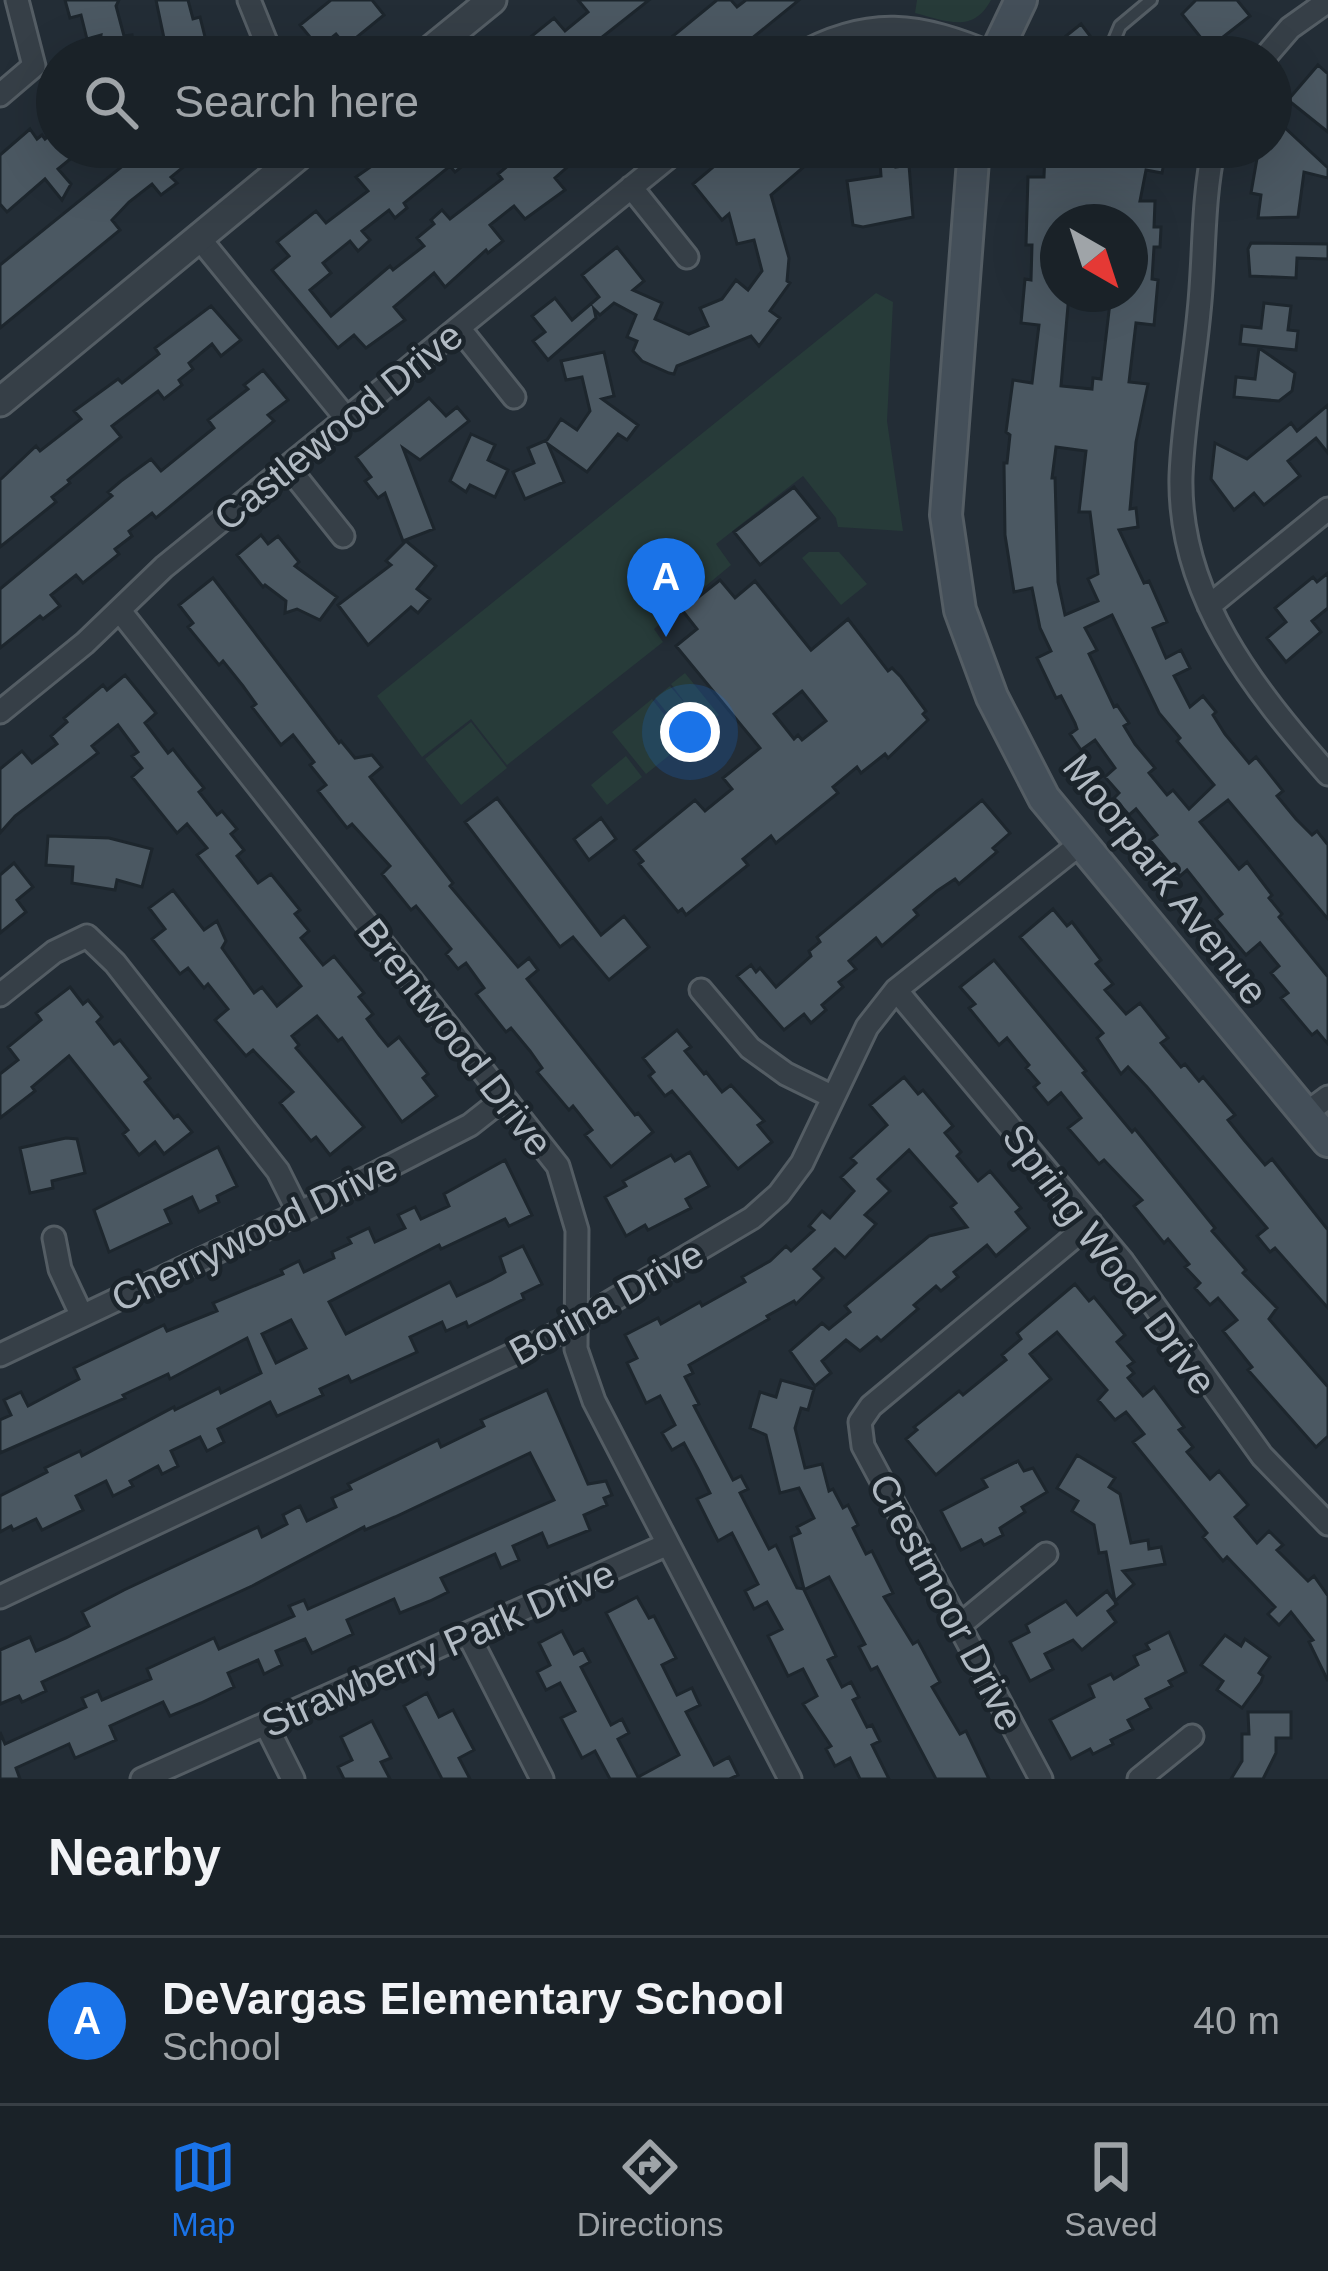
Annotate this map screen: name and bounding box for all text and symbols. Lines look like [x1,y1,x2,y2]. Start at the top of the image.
search box [36,36,1292,168]
icon: search [78,69,144,135]
text: Search here [174,76,419,127]
north arrow [1040,204,1148,312]
street label: Castlewood Drive [206,314,471,539]
pin: A [627,538,705,637]
your location [660,702,720,762]
street label: Moorpark Avenue [1055,746,1276,1013]
street label: Brentwood Drive [350,910,561,1164]
street label: Spring Wood Drive [994,1116,1225,1403]
street label: Cherrywood Drive [105,1145,404,1320]
street label: Borina Drive [502,1232,711,1373]
street label: Crestmoor Drive [861,1467,1032,1738]
street label: Strawberry Park Drive [255,1551,621,1746]
text: Nearby [48,1829,221,1886]
text: DeVargas Elementary School [162,1973,785,2024]
text: A [73,1999,101,2042]
text: 40 m [1193,1999,1280,2042]
text: School [162,2025,281,2068]
tab: Map [170,2134,236,2244]
tab: Directions [577,2134,724,2244]
tab: Saved [1064,2134,1158,2244]

